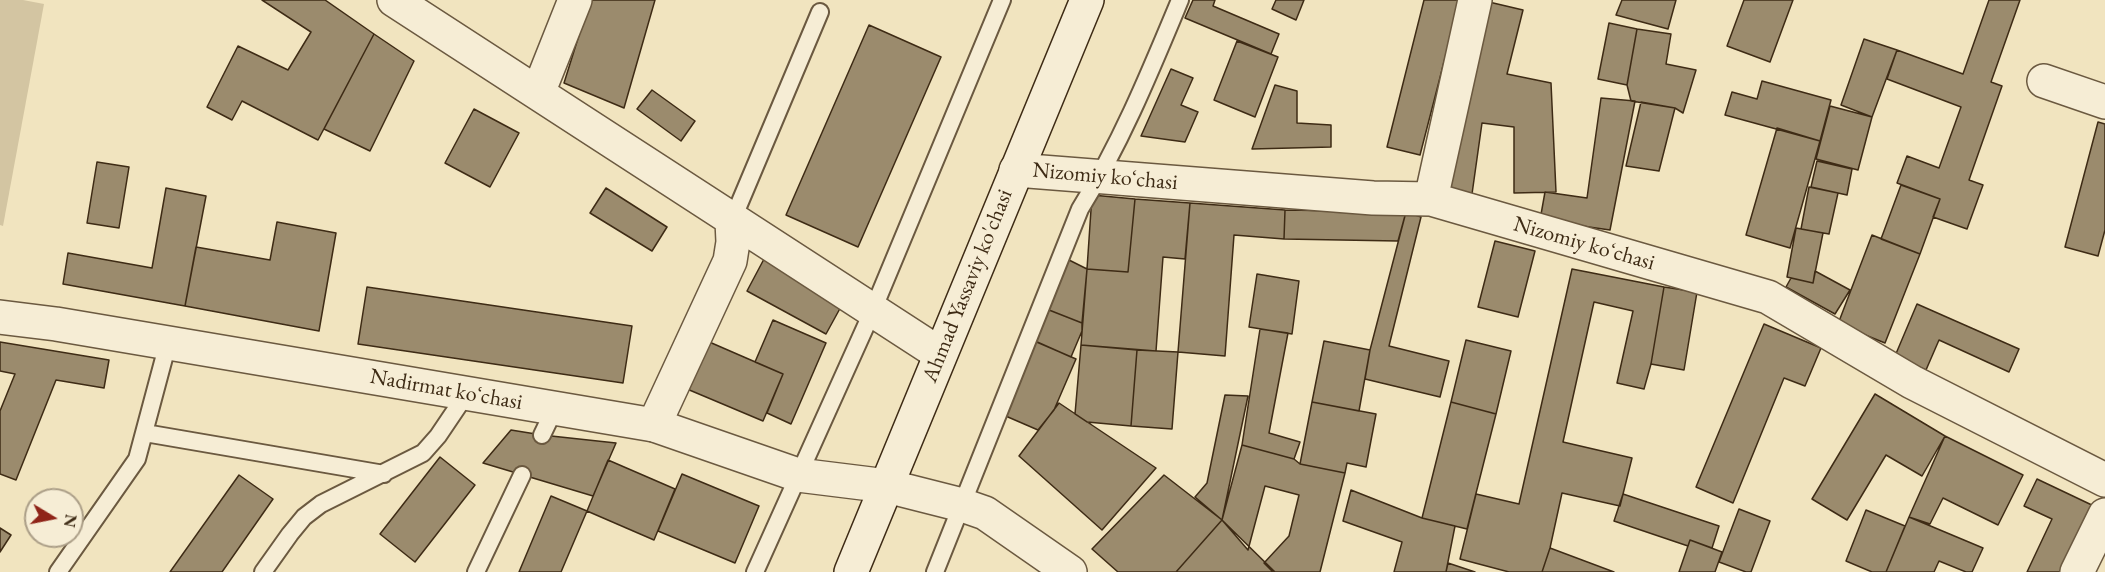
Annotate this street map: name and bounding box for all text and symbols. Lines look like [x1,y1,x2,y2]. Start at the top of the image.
street label: Nizomiy koʻchasi [1031,158,1179,196]
street label: Ahmad Yassaviy ko'chasi [917,186,1019,386]
street label: Nizomiy koʻchasi [1510,211,1658,277]
street label: Nadirmat koʻchasi [368,364,524,416]
north arrow [24,488,84,548]
text: N [59,513,82,529]

